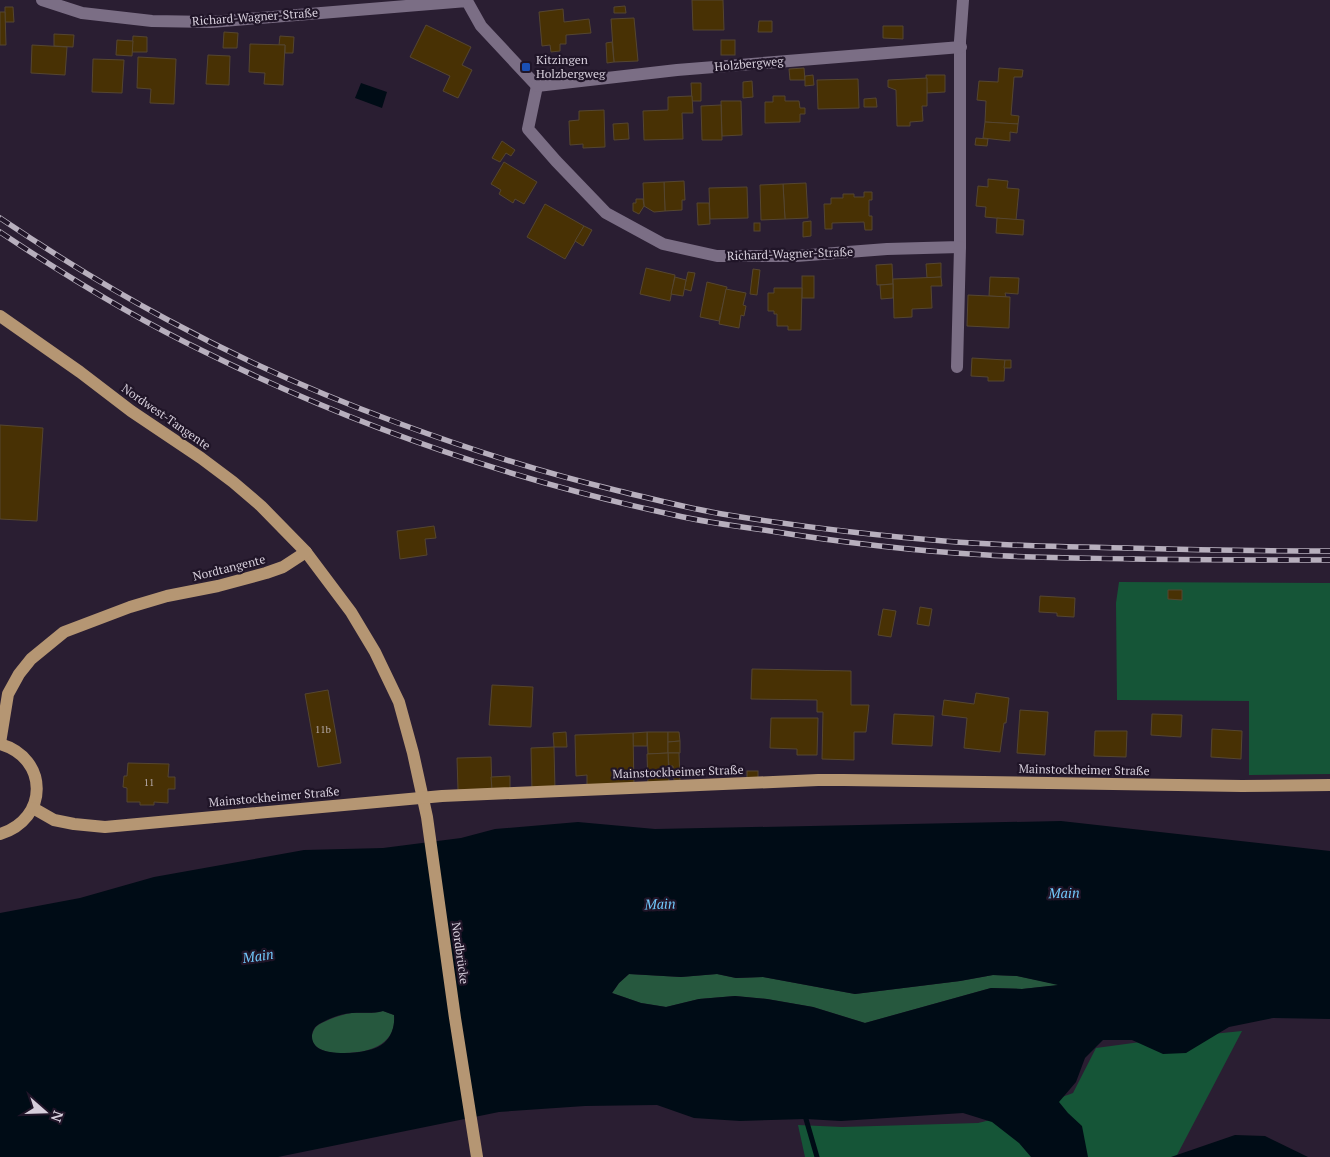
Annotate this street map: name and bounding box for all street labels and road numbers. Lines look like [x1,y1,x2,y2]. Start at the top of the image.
street label: Richard-Wagner-Straße [191,5,318,28]
street label: Holzbergweg [714,53,785,74]
street label: Richard-Wagner-Straße [727,244,853,263]
street label: Nordwest-Tangente [119,380,214,453]
street label: Nordtangente [191,551,267,584]
street label: Mainstockheimer Straße [1018,761,1150,778]
street label: Mainstockheimer Straße [612,762,744,781]
street label: Mainstockheimer Straße [208,783,340,810]
street label: Nordbrücke [449,921,472,985]

